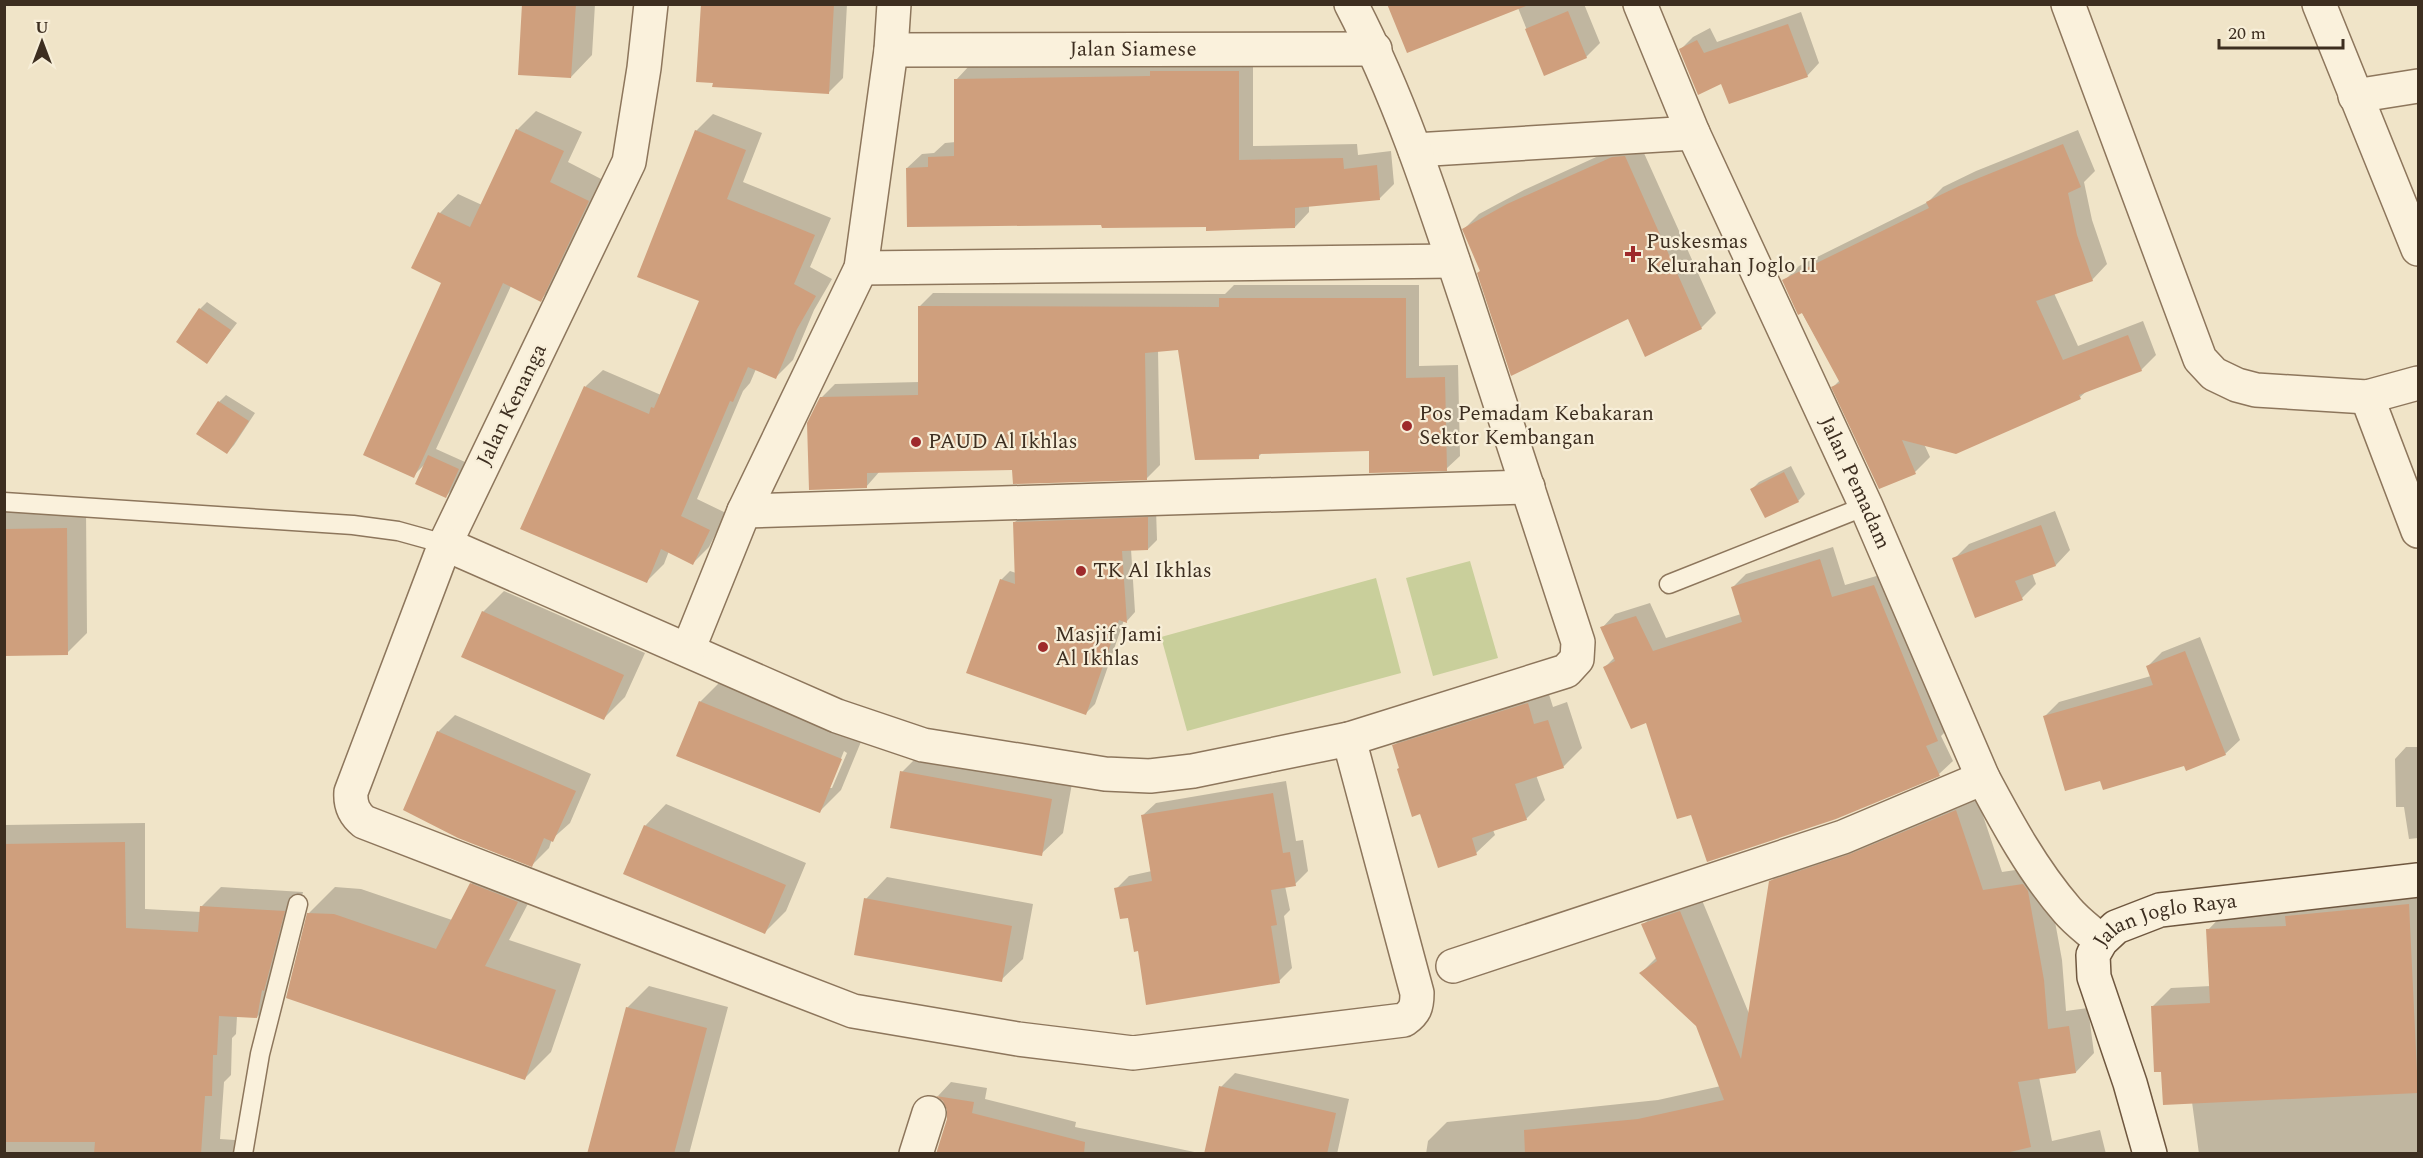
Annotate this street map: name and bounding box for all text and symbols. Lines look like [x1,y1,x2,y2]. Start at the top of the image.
north arrow [12,12,72,72]
scale bar [2219,12,2344,50]
text: U [35,16,49,40]
text: 20 m [2228,20,2266,47]
street label: Jalan Siamese [1069,33,1197,66]
place label: Puskesmas Kelurahan Joglo II [1646,226,1817,282]
marker: Puskesmas Kelurahan Joglo II [1624,245,1642,263]
street label: Jalan Kenanga [469,338,556,472]
place label: Pos Pemadam Kebakaran Sektor Kembangan [1419,398,1654,454]
street label: Jalan Pemadam [1811,411,1899,555]
marker: Pos Pemadam Kebakaran Sektor Kembangan [1400,419,1414,433]
place label: PAUD Al Ikhlas [928,426,1078,458]
marker: PAUD Al Ikhlas [909,435,923,449]
place label: TK Al Ikhlas [1093,555,1212,587]
marker: TK Al Ikhlas [1074,564,1088,578]
place label: Masjif Jami Al Ikhlas [1055,619,1162,675]
marker: Masjif Jami Al Ikhlas [1036,640,1050,654]
street label: Jalan Joglo Raya [2085,885,2239,953]

